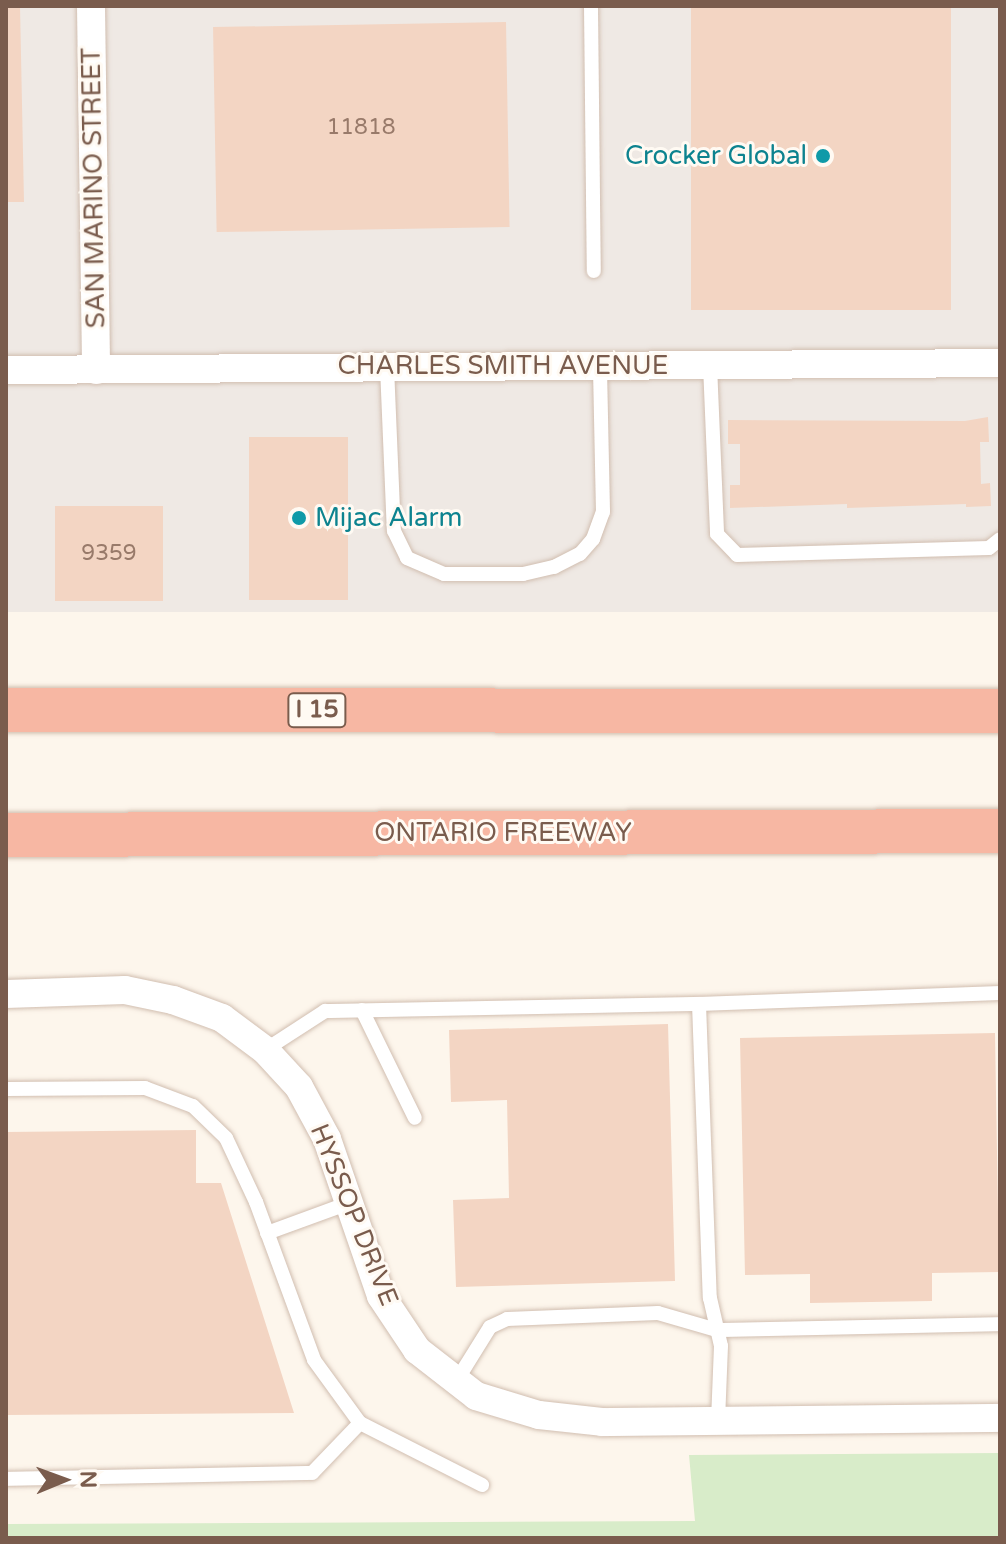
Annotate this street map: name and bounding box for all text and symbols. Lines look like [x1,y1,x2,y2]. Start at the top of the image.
street label: SAN MARINO STREET [76,47,112,329]
house number: 11818 [326,115,396,141]
place label: Crocker Global [625,140,807,172]
marker: Crocker Global [814,147,832,165]
street label: CHARLES SMITH AVENUE [338,350,668,382]
place label: Mijac Alarm [315,502,462,534]
marker: Mijac Alarm [290,509,308,527]
house number: 9359 [81,541,137,567]
road number: I 15 [287,690,347,730]
street label: ONTARIO FREEWAY [374,817,632,849]
street label: HYSSOP DRIVE [303,1119,405,1311]
north arrow [24,1440,104,1520]
text: N [75,1471,101,1489]

